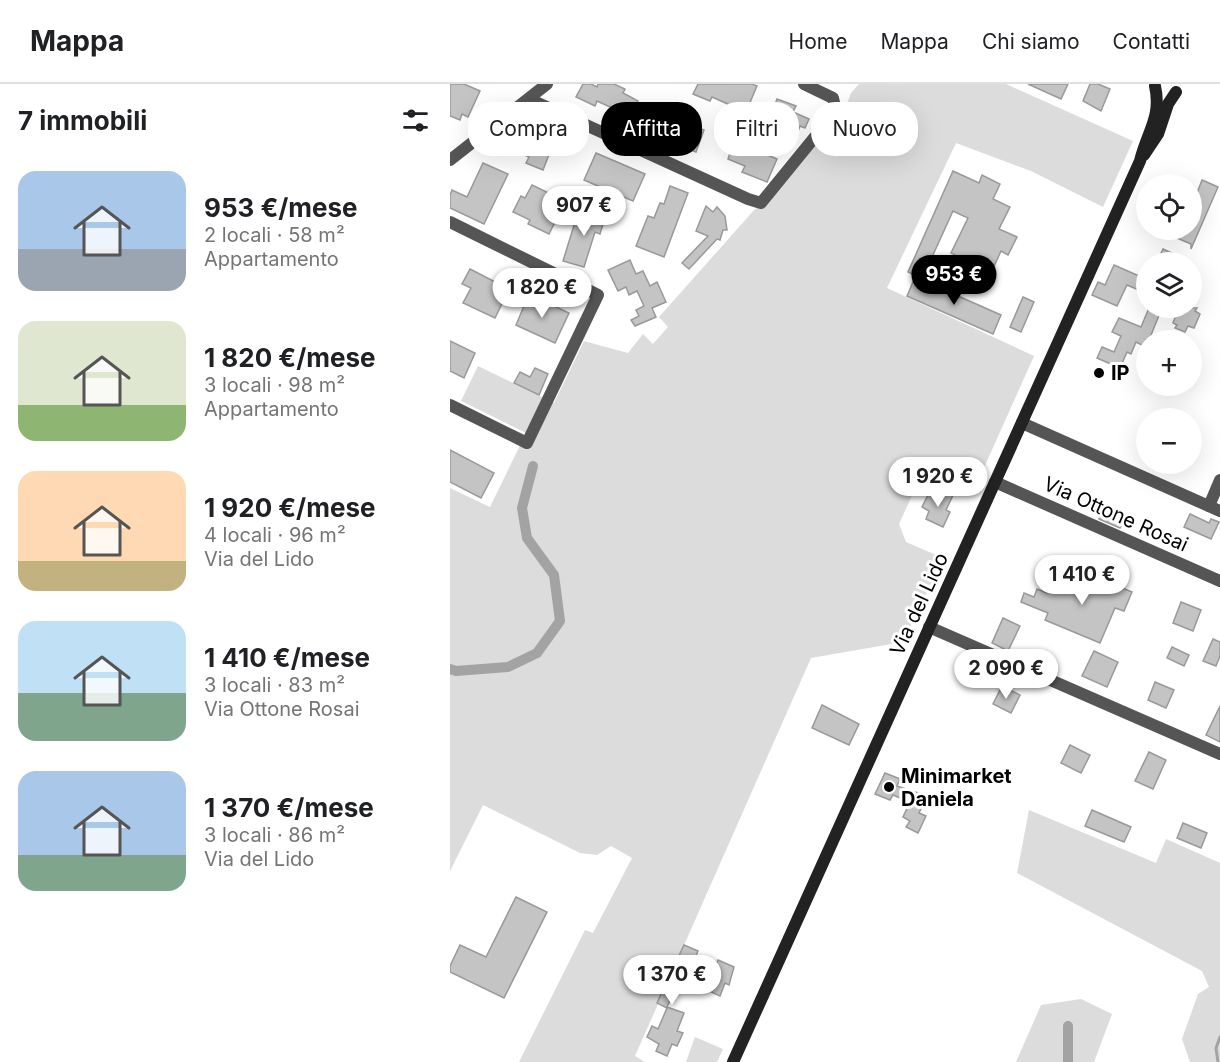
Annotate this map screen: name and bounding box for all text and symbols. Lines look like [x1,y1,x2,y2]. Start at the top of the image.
text: Mappa [30,24,124,58]
text: Home [789,29,847,54]
text: Mappa [880,29,949,54]
text: Chi siamo [982,29,1080,54]
text: Contatti [1113,29,1190,54]
chip: Compra [468,102,589,156]
chip: Affitta [601,102,702,156]
chip: Filtri [714,102,799,156]
chip: Nuovo [811,102,918,156]
icon: filters [399,104,432,137]
text: 7 immobili [18,105,147,136]
map controls [1136,174,1202,474]
button: locate [1136,174,1202,240]
pin: 907 € [542,186,626,237]
text: 953 €/mese [204,192,358,223]
text: 907 € [556,193,612,217]
icon: home [66,195,138,267]
text: 2 locali · 58 m² [204,223,345,247]
text: Appartamento [204,247,339,271]
button: layers [1136,252,1202,318]
pin: 953 € [912,255,996,306]
text: 953 € [925,262,983,286]
pin: 1 820 € [487,268,597,319]
text: 1 820 € [507,275,577,299]
button: + [1136,330,1202,396]
text: 1 820 €/mese [204,342,376,373]
icon: home [66,345,138,417]
place label: IP [1111,361,1130,385]
marker: IP [1092,366,1106,380]
text: 3 locali · 98 m² [204,373,345,397]
text: Appartamento [204,397,339,421]
button: − [1136,408,1202,474]
pin: 1 920 € [883,457,993,508]
text: 1 920 € [903,464,973,488]
street label: Via Ottone Rosai [1040,471,1192,557]
text: 1 920 €/mese [204,492,375,523]
icon: home [66,495,138,567]
text: 4 locali · 96 m² [204,523,346,547]
text: Via del Lido [204,547,314,571]
street label: Via del Lido [885,549,953,659]
pin: 1 410 € [1027,555,1137,606]
text: 1 410 € [1049,562,1115,586]
text: 1 410 €/mese [204,642,370,673]
icon: home [66,645,138,717]
pin: 2 090 € [951,649,1061,700]
text: 2 090 € [968,656,1044,680]
text: 3 locali · 83 m² [204,673,345,697]
text: Via Ottone Rosai [204,697,360,721]
place label: Minimarket Daniela [901,764,1012,811]
marker: Minimarket Daniela [882,780,896,794]
text: 1 370 €/mese [204,792,374,823]
icon: home [66,795,138,867]
text: 3 locali · 86 m² [204,823,345,847]
text: Via del Lido [204,847,314,871]
pin: 1 370 € [617,955,727,1006]
text: 1 370 € [637,962,707,986]

